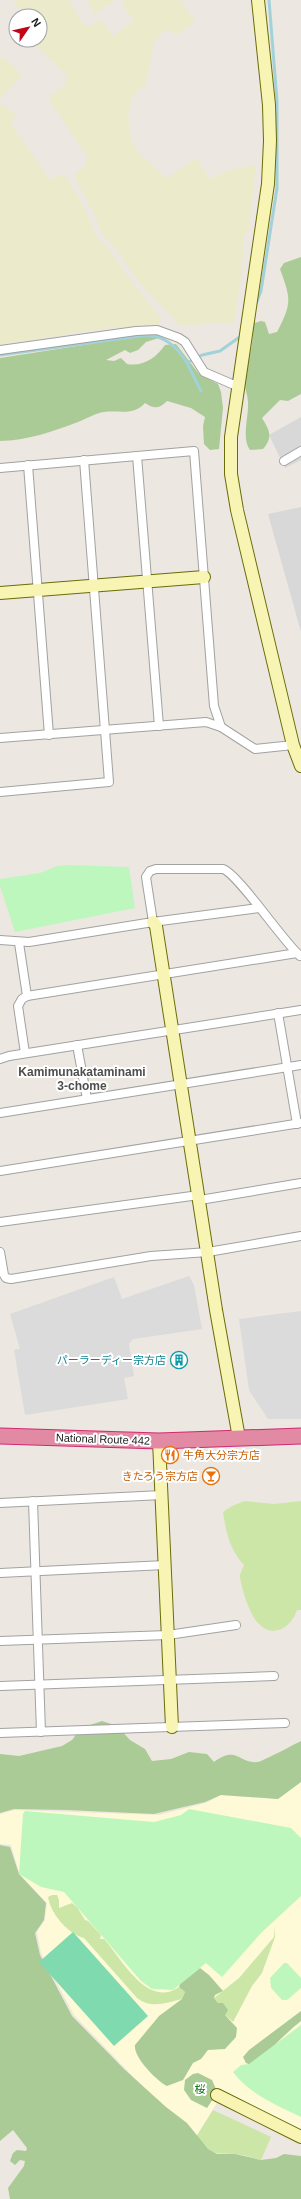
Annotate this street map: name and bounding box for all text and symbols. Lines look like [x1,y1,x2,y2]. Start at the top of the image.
north arrow [8,8,48,48]
text: N [29,16,44,29]
district label: Kamimunakataminami 3-chome [18,1065,146,1093]
building icon: パーラーディー宗方店 [169,1350,189,1370]
place label: パーラーディー宗方店 [57,1354,166,1366]
street label: National Route 442 [56,1431,150,1447]
restaurant icon: 牛角大分宗方店 [160,1445,180,1465]
place label: 牛角大分宗方店 [183,1449,260,1461]
bar icon: きたろう宗方店 [201,1466,221,1486]
place label: きたろう宗方店 [122,1470,198,1482]
park label: 桜 [195,2083,206,2095]

